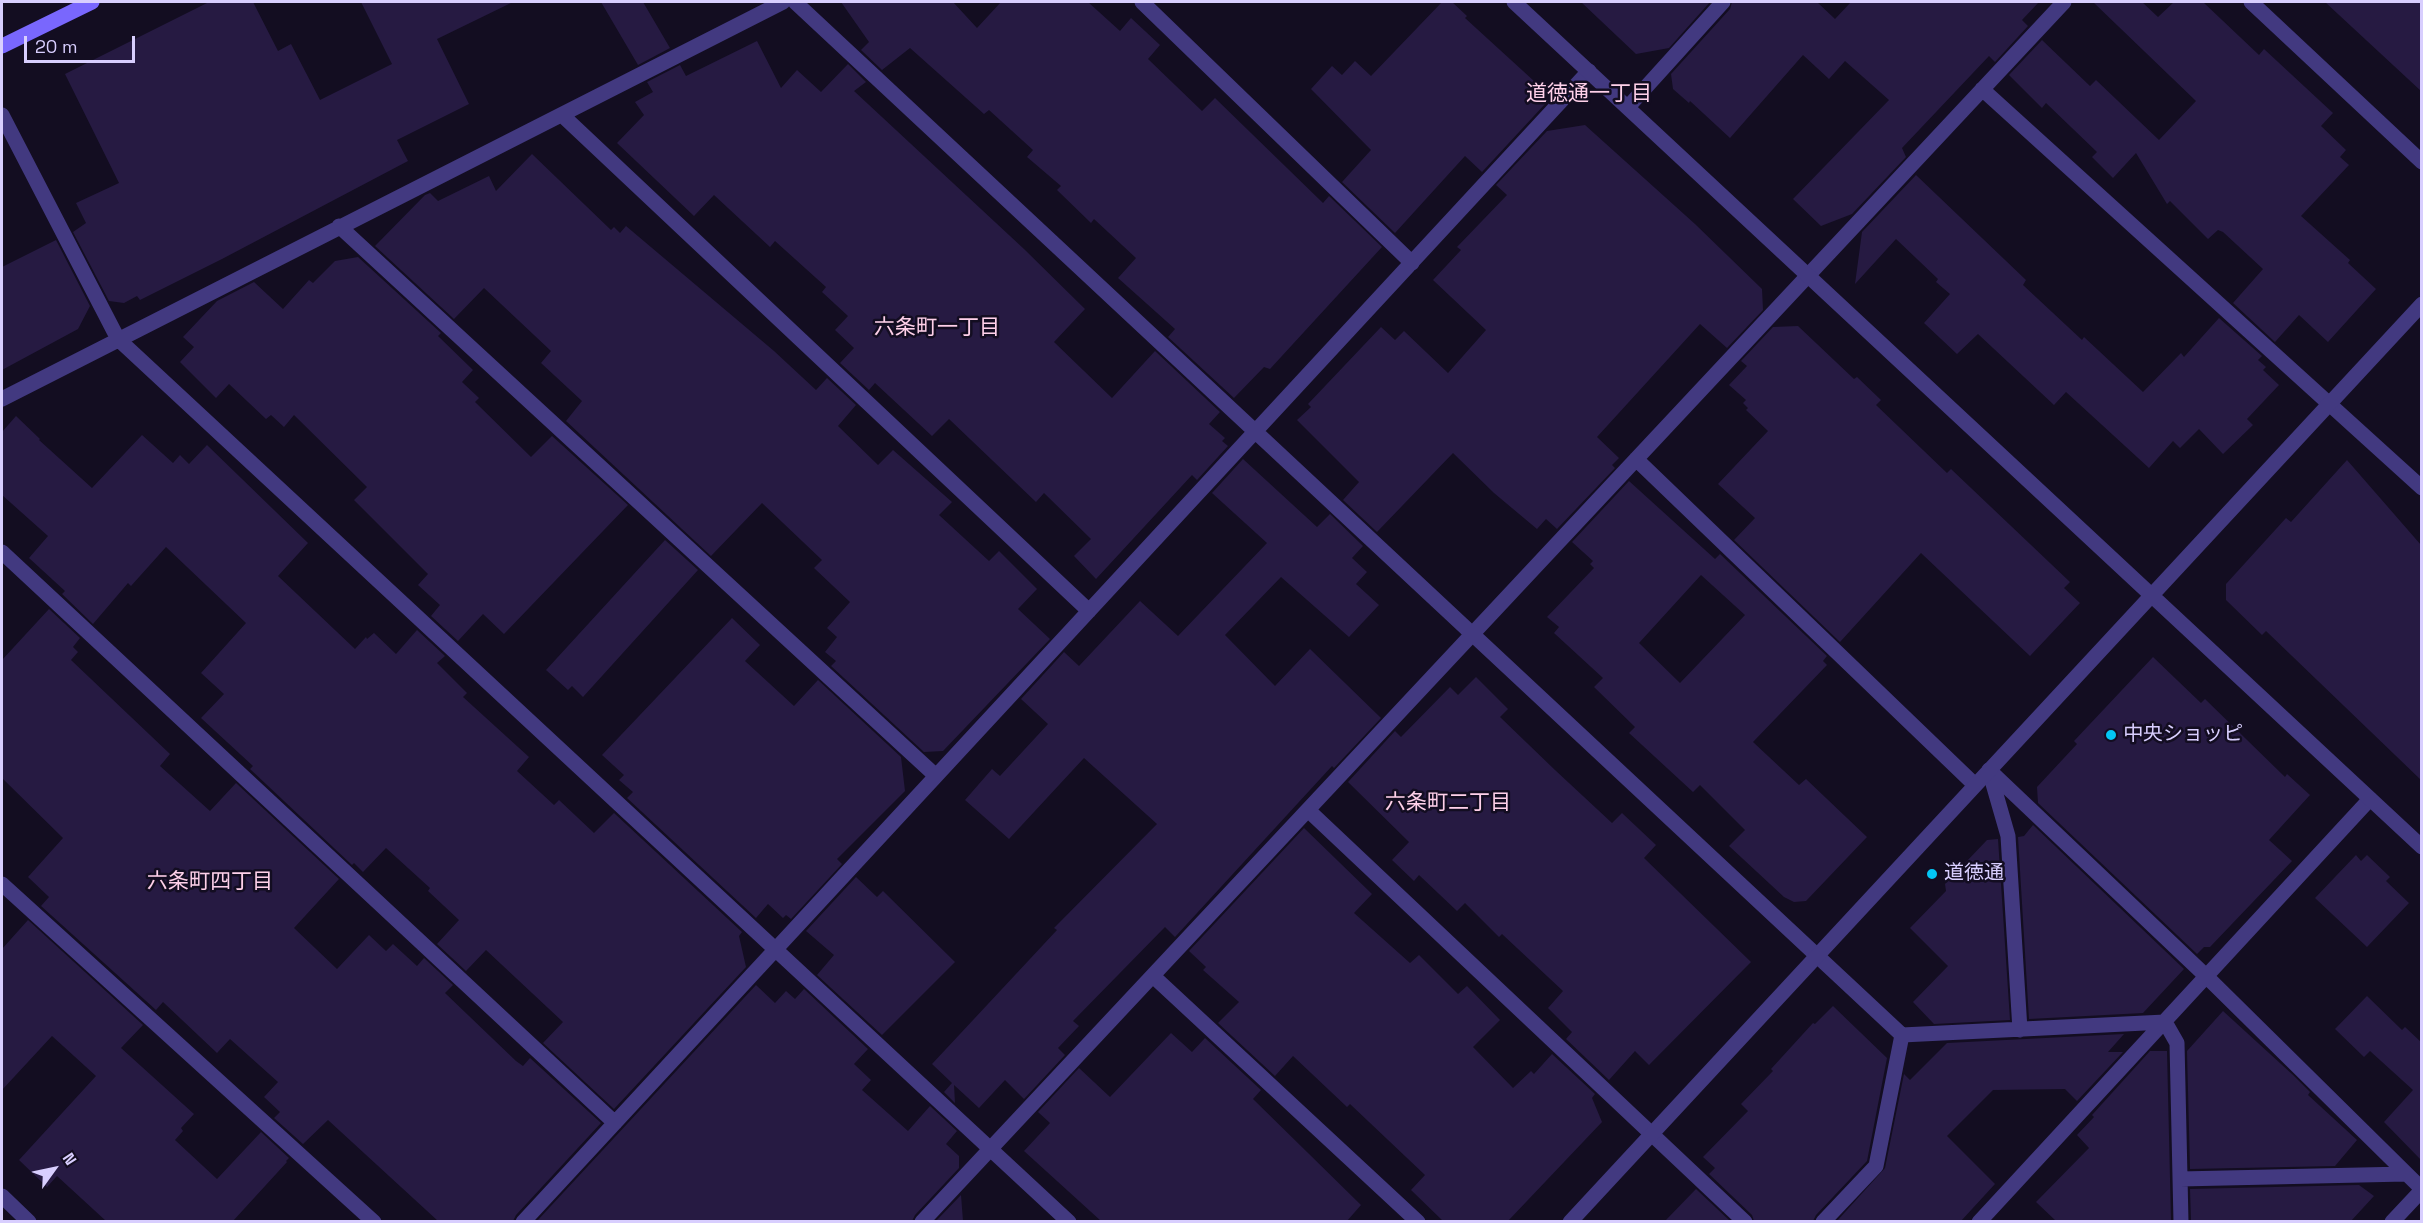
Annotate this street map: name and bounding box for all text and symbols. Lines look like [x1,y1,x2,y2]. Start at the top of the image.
scale bar [27,24,138,62]
text: 20 m [35,35,78,58]
district label: 道徳通一丁目 [1526,81,1652,107]
district label: 六条町一丁目 [874,315,1000,341]
place label: 中央ショッピ [2123,723,2243,747]
marker: 中央ショッピ [2104,728,2118,742]
district label: 六条町二丁目 [1385,790,1511,816]
place label: 道徳通 [1944,862,2004,886]
marker: 道徳通 [1925,867,1939,881]
district label: 六条町四丁目 [147,869,273,895]
north arrow [24,1139,84,1199]
text: N [58,1149,81,1169]

